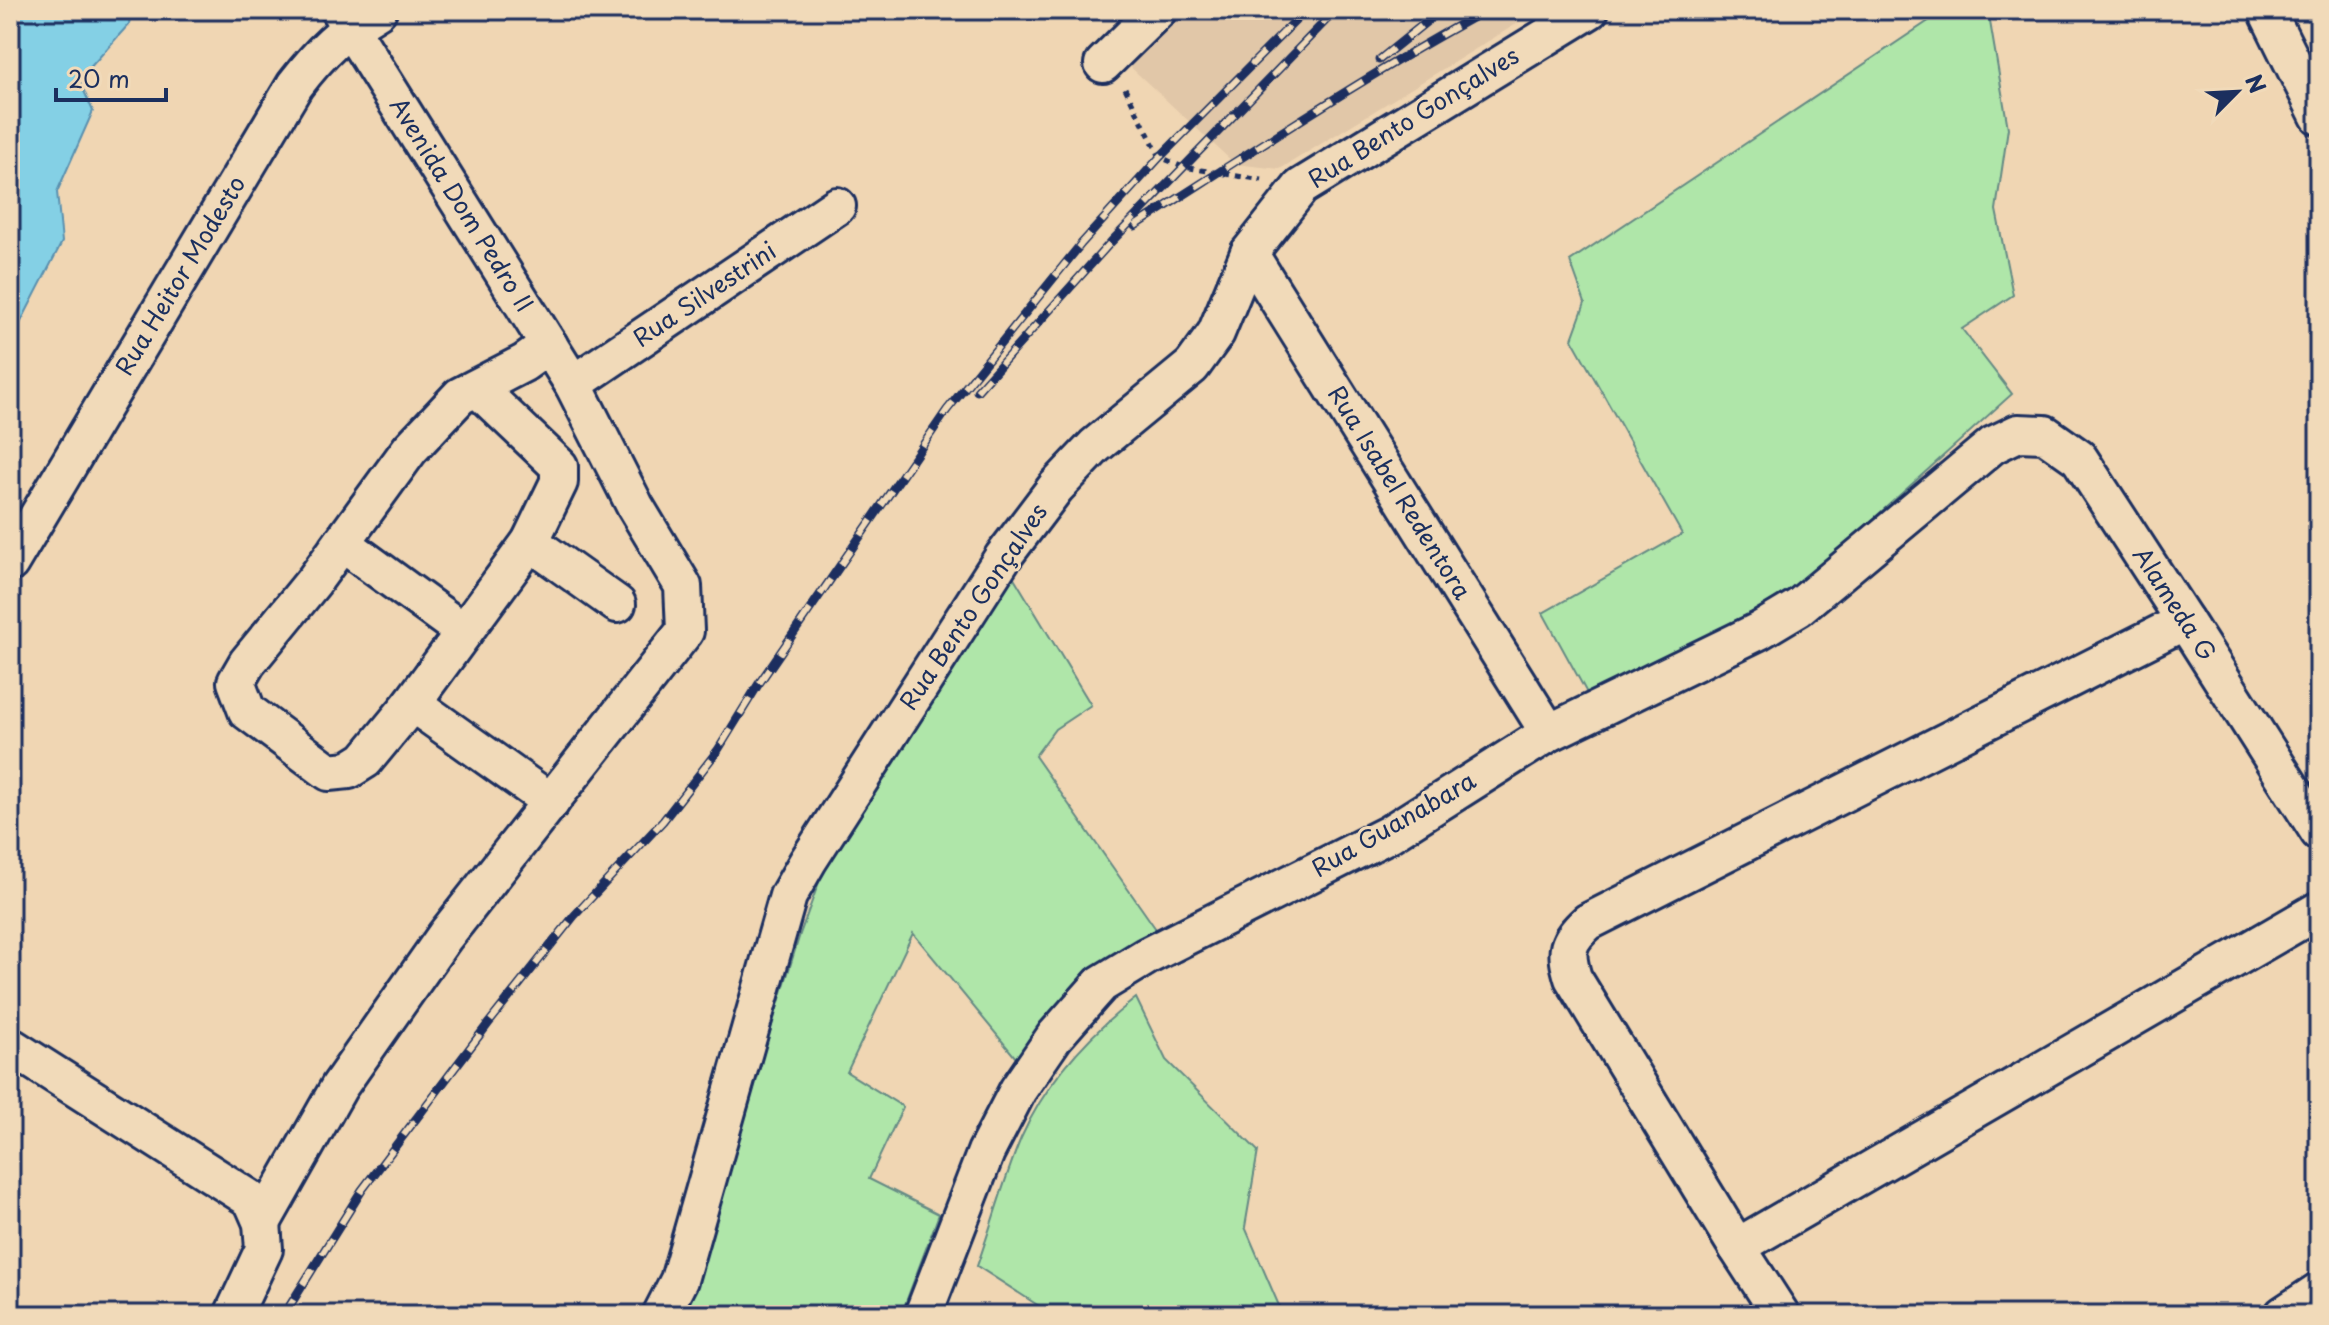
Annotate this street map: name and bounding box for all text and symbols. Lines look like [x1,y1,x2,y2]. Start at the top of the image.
street label: Rua Bento Gonçalves [1301,37,1525,196]
scale bar [56,52,166,102]
north arrow [2197,52,2277,132]
text: 20 m [68,60,130,96]
text: N [2238,69,2275,98]
street label: Avenida Dom Pedro II [382,90,543,318]
street label: Rua Heitor Modesto [105,168,253,382]
street label: Rua Silvestrini [625,232,783,355]
street label: Rua Isabel Redentora [1320,378,1481,606]
street label: Rua Bento Gonçalves [890,495,1055,717]
street label: Alameda G [2125,539,2226,667]
street label: Rua Guanabara [1304,761,1482,885]

